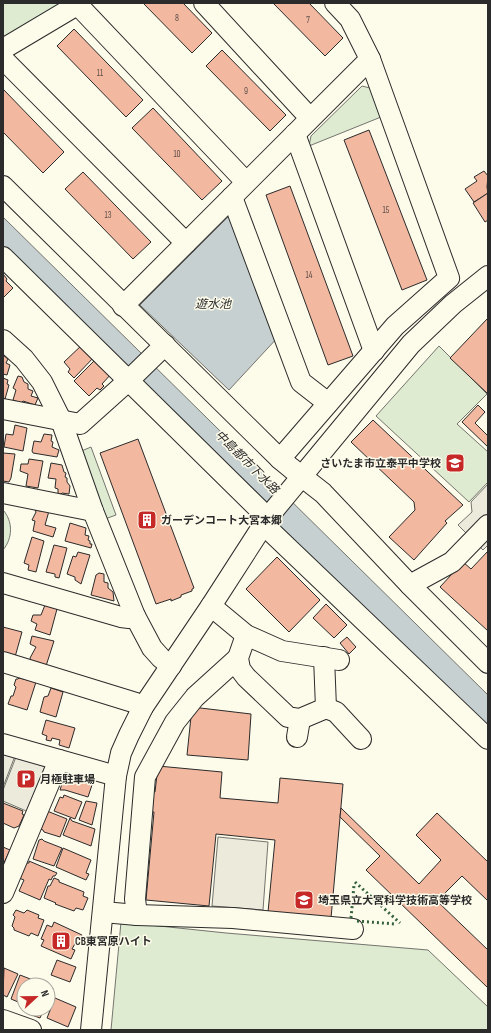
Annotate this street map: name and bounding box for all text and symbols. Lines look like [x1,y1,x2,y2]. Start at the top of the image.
house number: 8 [175,13,179,24]
house number: 7 [306,15,310,26]
house number: 11 [97,68,104,79]
house number: 9 [244,86,248,97]
house number: 10 [173,149,181,160]
house number: 15 [383,205,390,216]
house number: 13 [105,210,112,221]
house number: 14 [306,270,313,281]
water label: 遊水池 [195,297,232,312]
water label: 中島都市下水路 [212,427,282,498]
school or university icon: さいたま市立泰平中学校 [444,452,466,474]
place label: さいたま市立泰平中学校 [320,457,441,470]
building icon: ガーデンコート大宮本郷 [136,509,158,531]
place label: ガーデンコート大宮本郷 [161,514,282,527]
parking icon: 月極駐車場 [15,768,37,790]
place label: 月極駐車場 [40,773,95,786]
school or university icon: 埼玉県立大宮科学技術高等学校 [293,889,315,911]
place label: 埼玉県立大宮科学技術高等学校 [318,894,472,907]
building icon: CB東宮原ハイト [50,930,72,952]
place label: CB東宮原ハイト [75,935,152,948]
north arrow [16,977,56,1017]
text: N [38,988,52,999]

